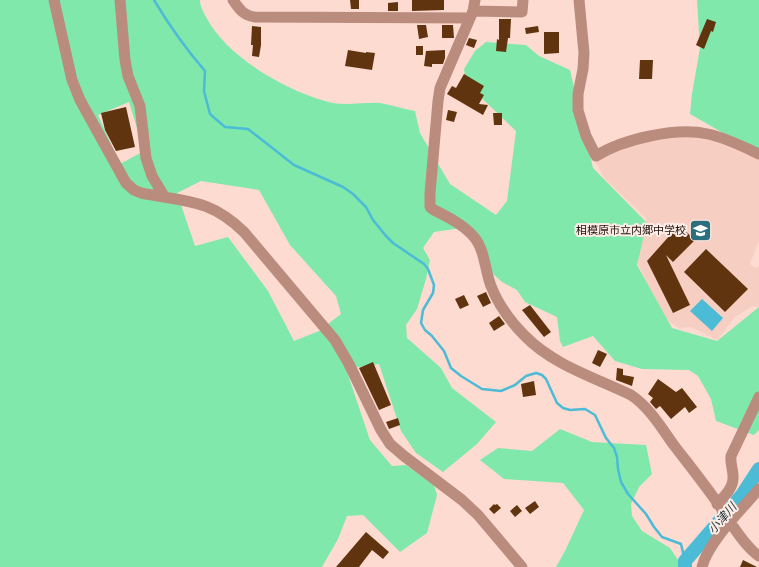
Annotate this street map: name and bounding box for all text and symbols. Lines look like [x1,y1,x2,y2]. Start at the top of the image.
school or university icon: 相模原市立内郷中学校 [688,217,714,243]
place label: 相模原市立内郷中学校 [576,223,686,237]
water label: 小津川 [705,498,741,537]

